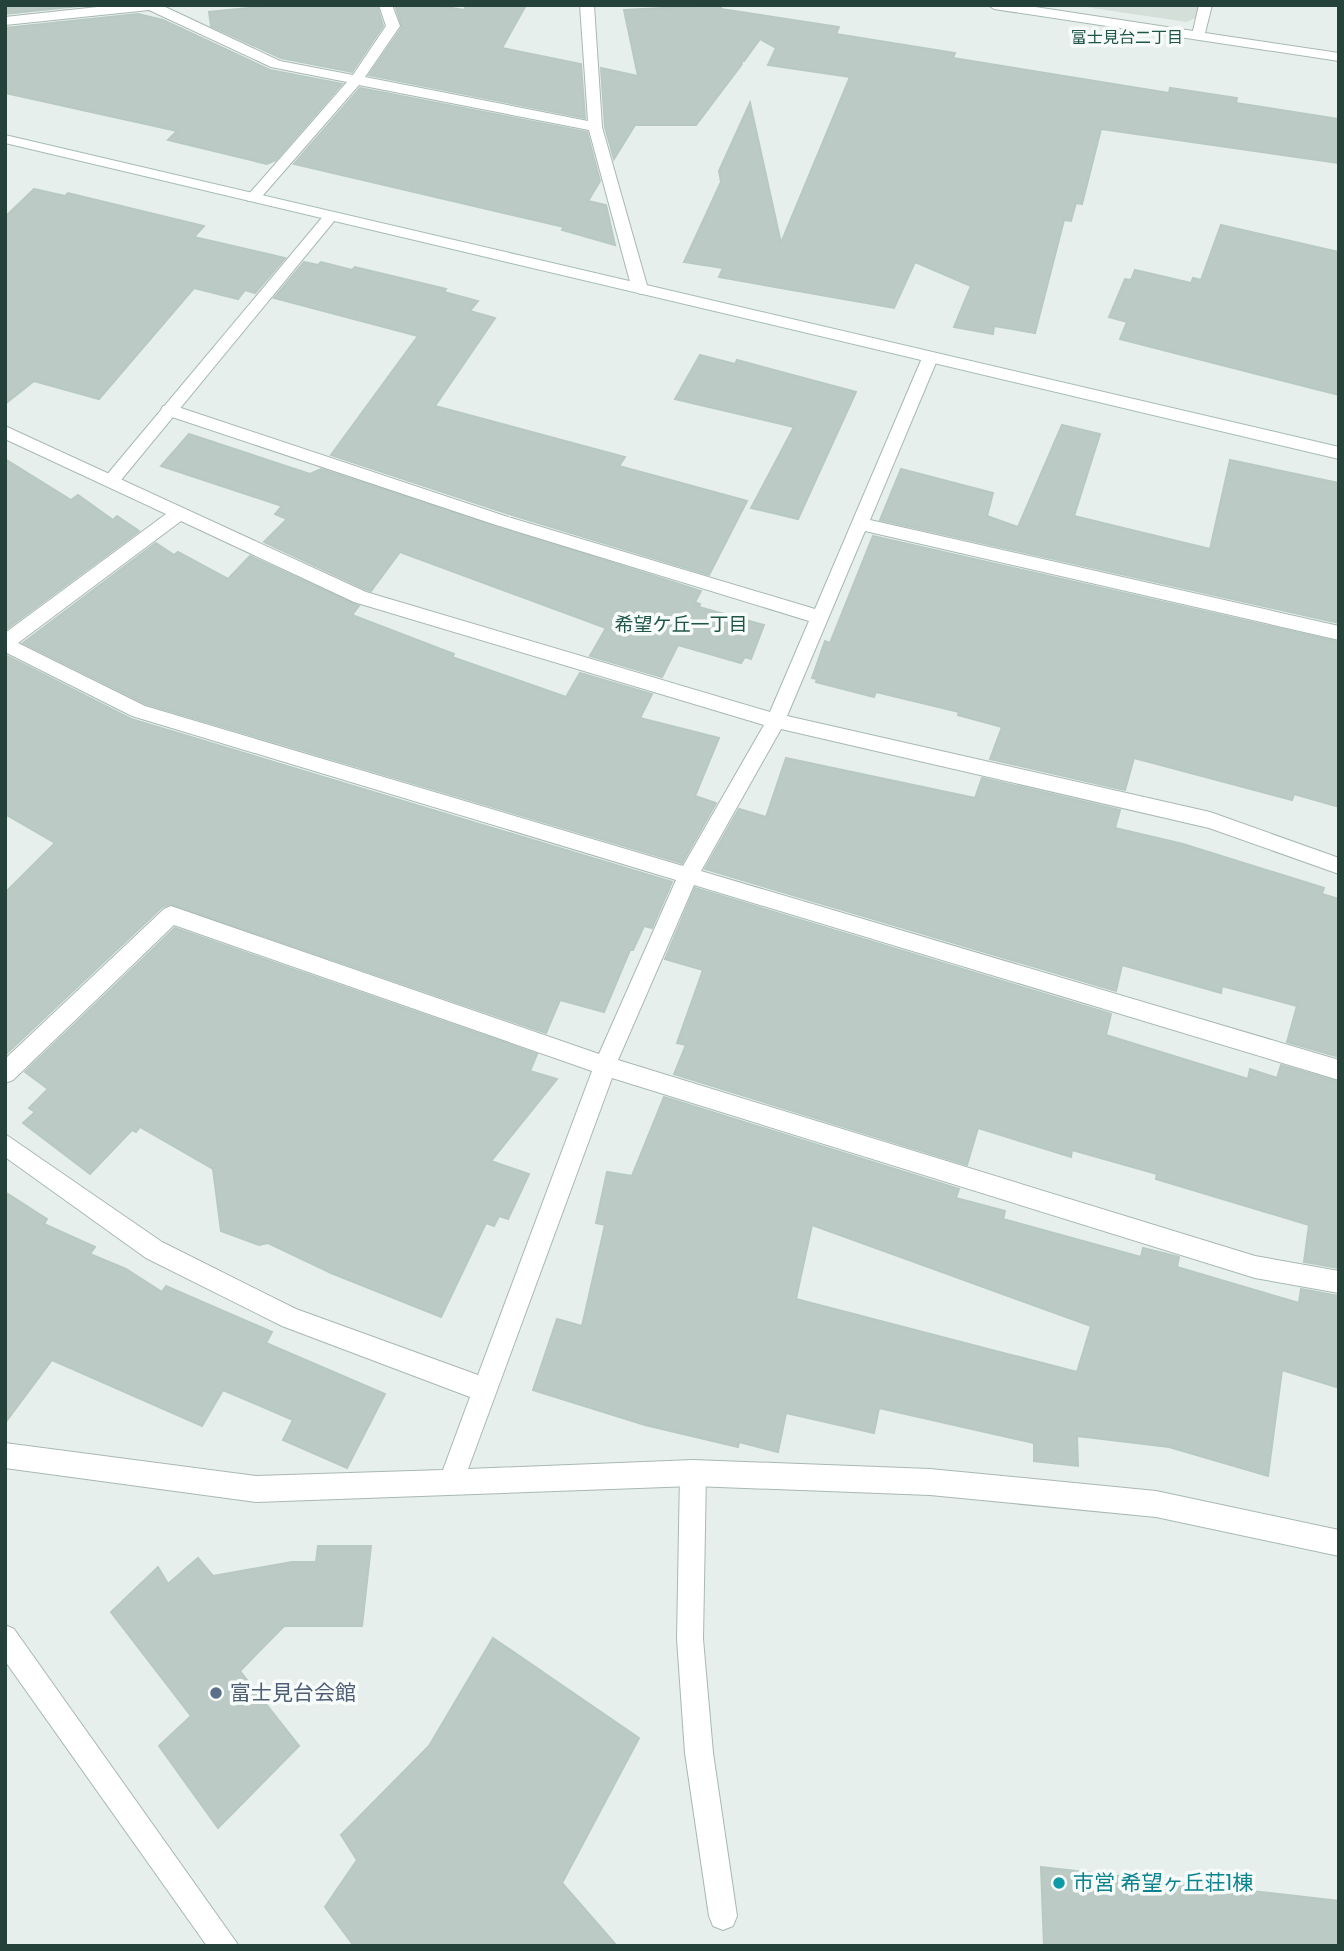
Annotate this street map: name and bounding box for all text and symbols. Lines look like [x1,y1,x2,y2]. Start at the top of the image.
district label: 富士見台二丁目 [1071,26,1183,49]
district label: 希望ケ丘一丁目 [614,611,748,638]
place label: 富士見台会館 [230,1678,356,1707]
marker: 富士見台会館 [208,1685,224,1701]
place label: 市営 希望ヶ丘荘1棟 [1073,1868,1253,1897]
marker: 市営 希望ヶ丘荘1棟 [1051,1875,1067,1891]

